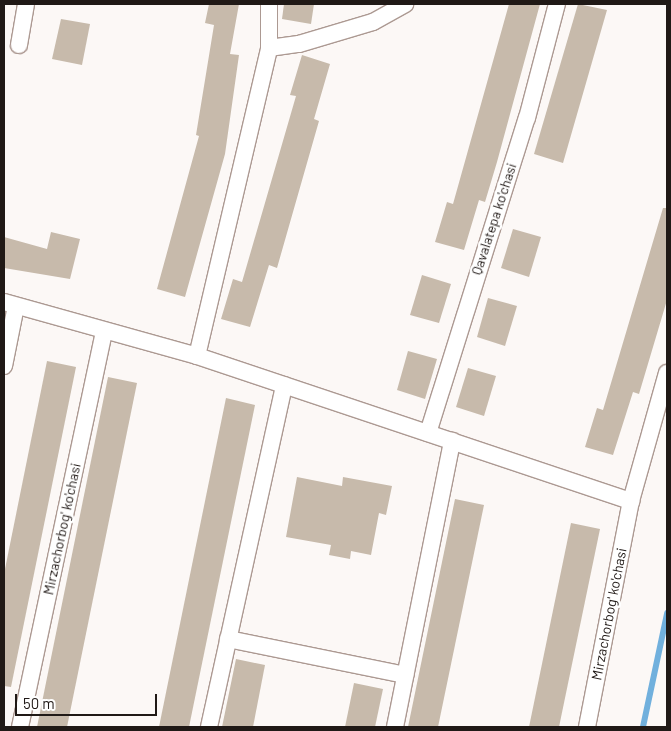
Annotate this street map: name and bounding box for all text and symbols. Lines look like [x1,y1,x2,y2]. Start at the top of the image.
street label: Qavalatepa ko'chasi [468,161,520,277]
street label: Mirzachorbog' ko'chasi [40,462,84,596]
street label: Mirzachorbog' ko'chasi [588,546,630,682]
scale bar [18,684,160,716]
text: 50 m [23,694,55,712]

